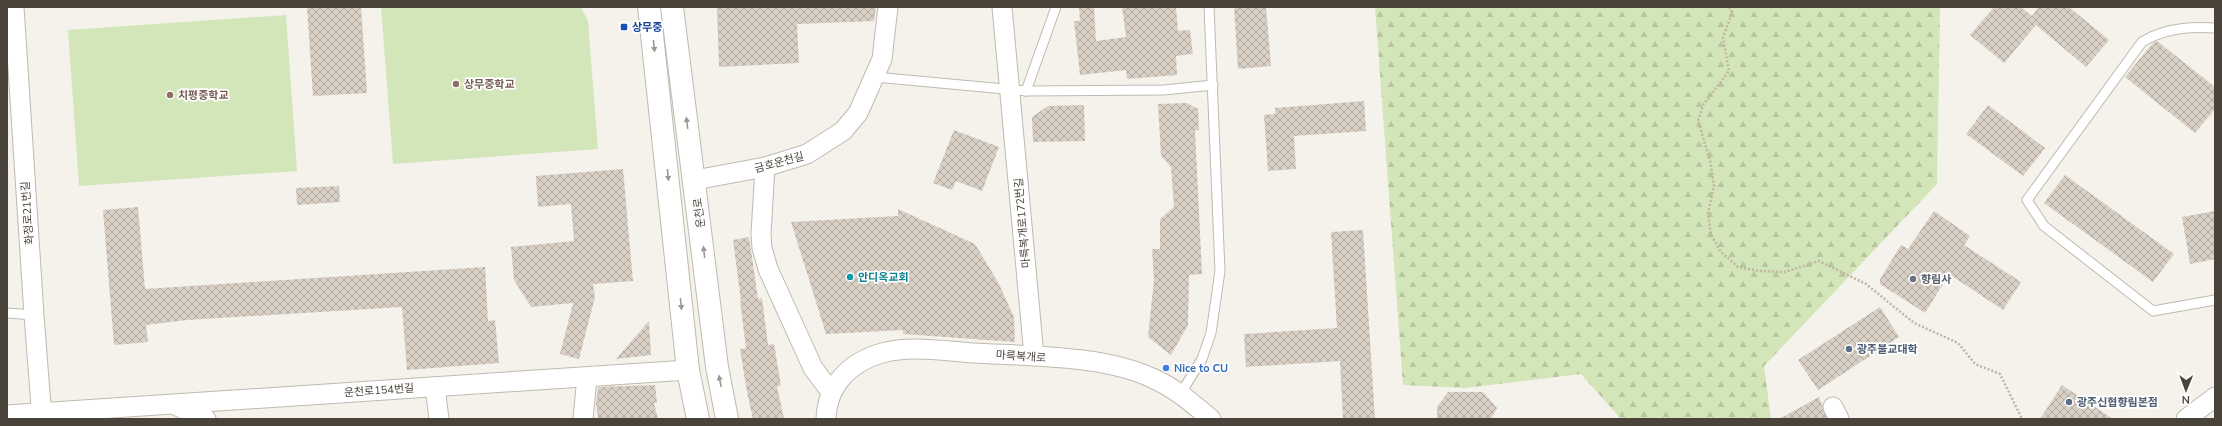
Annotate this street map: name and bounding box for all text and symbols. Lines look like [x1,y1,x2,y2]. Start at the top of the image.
place label: 상무중 [632,20,662,35]
marker: 상무중 [619,22,629,32]
one-way arrow [650,40,657,52]
place label: 상무중학교 [464,77,515,92]
marker: 상무중학교 [451,79,461,89]
place label: 치평중학교 [178,88,229,103]
marker: 치평중학교 [165,90,175,100]
one-way arrow [684,117,690,129]
street label: 금호운천길 [753,149,806,176]
one-way arrow [664,169,671,181]
street label: 마륵복개로172번길 [1011,177,1034,269]
street label: 화정로21번길 [18,181,37,245]
street label: 운천로 [690,197,709,229]
one-way arrow [700,246,707,258]
place label: 안디옥교회 [858,270,909,285]
marker: 안디옥교회 [845,272,855,282]
place label: 향림사 [1921,272,1951,287]
marker: 향림사 [1908,274,1918,284]
one-way arrow [678,298,684,310]
place label: 광주불교대학 [1857,342,1918,357]
marker: 광주불교대학 [1844,344,1854,354]
street label: 마륵복개로 [995,347,1047,366]
place label: Nice to CU [1174,361,1228,376]
marker: Nice to CU [1161,363,1171,373]
north arrow [2166,370,2206,410]
one-way arrow [717,375,723,387]
street label: 운천로154번길 [343,381,415,400]
text: N [2182,392,2190,407]
place label: 광주신협향림본점 [2077,395,2158,410]
marker: 광주신협향림본점 [2064,397,2074,407]

